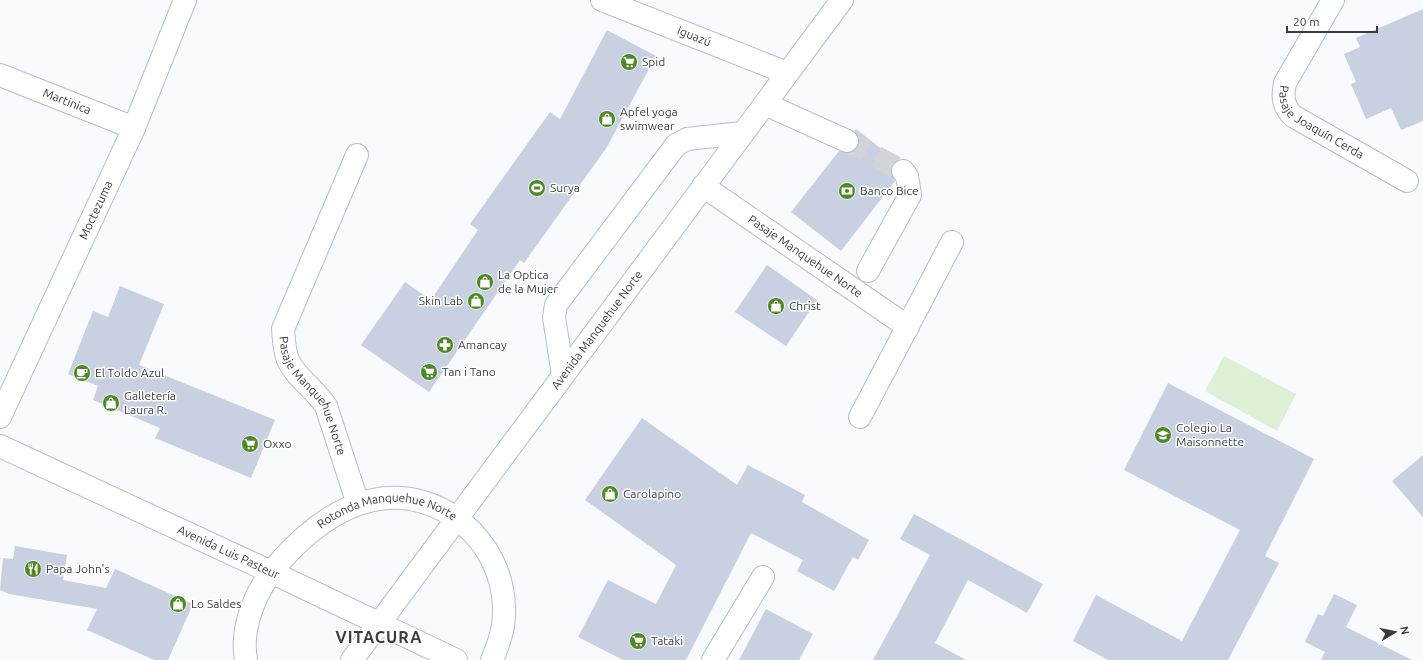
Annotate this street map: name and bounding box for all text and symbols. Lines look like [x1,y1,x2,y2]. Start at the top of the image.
scale bar [1287,8,1377,34]
text: 20 m [1293,15,1320,28]
street label: Iguazú [675,23,713,48]
supermarket icon: Spid [619,52,639,72]
place label: Spid [642,55,665,68]
street label: Pasaje Joaquín Cerda [1277,84,1366,161]
street label: Martinica [41,86,93,116]
place label: Apfel yoga swimwear [620,105,678,132]
shop icon: Apfel yoga swimwear [597,109,617,129]
street label: Moctezuma [76,178,115,241]
sports icon: Surya [527,178,547,198]
place label: Surya [550,181,580,194]
bank icon: Banco Bice [837,181,857,201]
place label: Banco Bice [860,184,919,197]
street label: Pasaje Manquehue Norte [746,212,865,300]
place label: La Optica de la Mujer [498,268,558,295]
street label: Avenida Manquehue Norte [548,268,645,392]
shop icon: La Optica de la Mujer [475,272,495,292]
shop icon: Skin Lab [466,291,486,311]
place label: Skin Lab [419,294,463,307]
shop icon: Christ [766,296,786,316]
place label: Christ [789,299,821,312]
street label: Pasaje Manquehue Norte [278,335,349,457]
pharmacy icon: Amancay [435,335,455,355]
place label: Amancay [458,338,507,351]
supermarket icon: Tan i Tano [419,362,439,382]
cafe icon: El Toldo Azul [72,363,92,383]
place label: Tan i Tano [442,365,496,378]
place label: El Toldo Azul [95,366,164,379]
place label: Galletería Laura R. [124,389,176,416]
shop icon: Galletería Laura R. [101,393,121,413]
place label: Colegio La Maisonnette [1176,421,1244,448]
school or university icon: Colegio La Maisonnette [1153,425,1173,445]
supermarket icon: Oxxo [240,434,260,454]
place label: Oxxo [263,437,292,450]
shop icon: Carolapino [600,484,620,504]
place label: Carolapino [623,487,681,500]
text: Rotonda Manquehue Norte [315,491,460,531]
street label: Rotonda Manquehue Norte [314,514,462,536]
street label: Avenida Luis Pasteur [176,523,282,581]
restaurant icon: Papa John's [23,559,43,579]
place label: Papa John's [46,562,110,575]
shop icon: Lo Saldes [168,594,188,614]
place label: Lo Saldes [191,597,241,610]
north arrow [1375,612,1415,652]
text: N [1398,625,1411,635]
district label: VITACURA [336,628,423,646]
supermarket icon: Tataki [628,631,648,651]
place label: Tataki [651,634,683,647]

